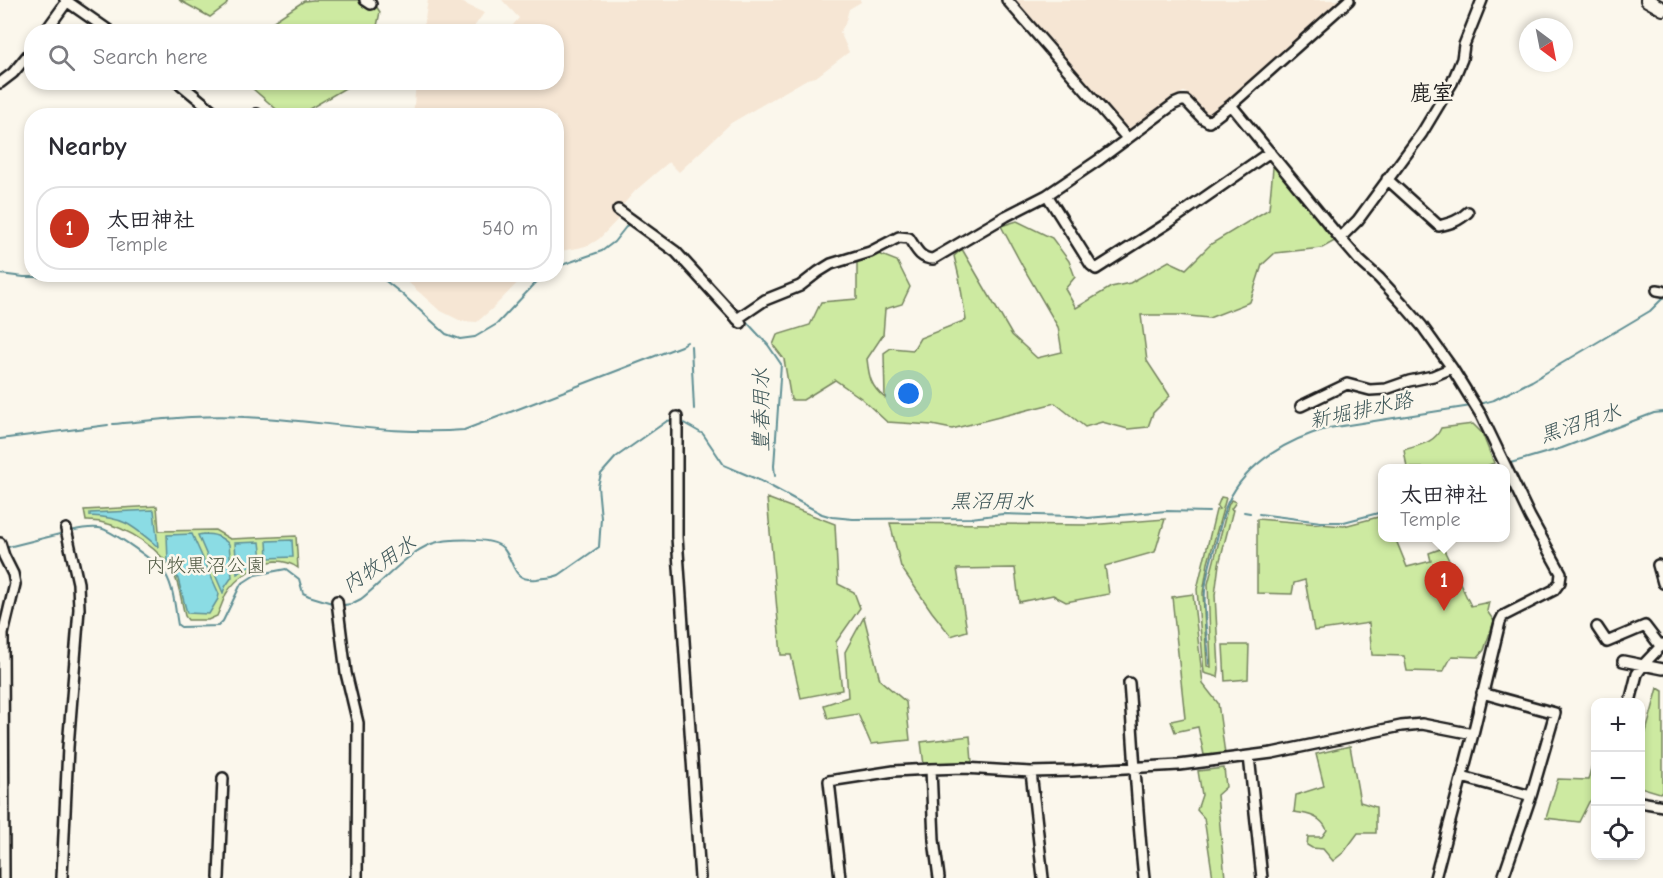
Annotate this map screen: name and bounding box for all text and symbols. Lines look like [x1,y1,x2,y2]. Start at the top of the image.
north arrow [1519,18,1573,72]
search box [24,24,564,90]
icon: search [45,41,78,74]
text: Search here [93,44,208,70]
district label: 鹿室 [1410,80,1454,106]
text: Nearby [48,132,127,162]
text: 太田神社 [107,207,195,233]
text: 1 [66,217,73,240]
text: 540 m [482,217,538,240]
text: Temple [107,233,167,256]
water label: 豊春用水 [749,368,773,452]
your location [894,379,923,408]
water label: 新堀排水路 [1307,387,1416,433]
water label: 黒沼用水 [1536,399,1624,447]
popup [1378,464,1510,542]
text: 太田神社 [1400,482,1488,508]
water label: 黒沼用水 [950,489,1034,513]
text: Temple [1400,508,1460,531]
water label: 内牧用水 [337,531,421,597]
park label: 内牧黒沼公園 [146,554,266,577]
pin: 1 [1424,562,1464,611]
map controls [1591,698,1645,860]
button: + [1591,698,1645,752]
button: − [1591,752,1645,806]
button: locate [1591,806,1645,860]

